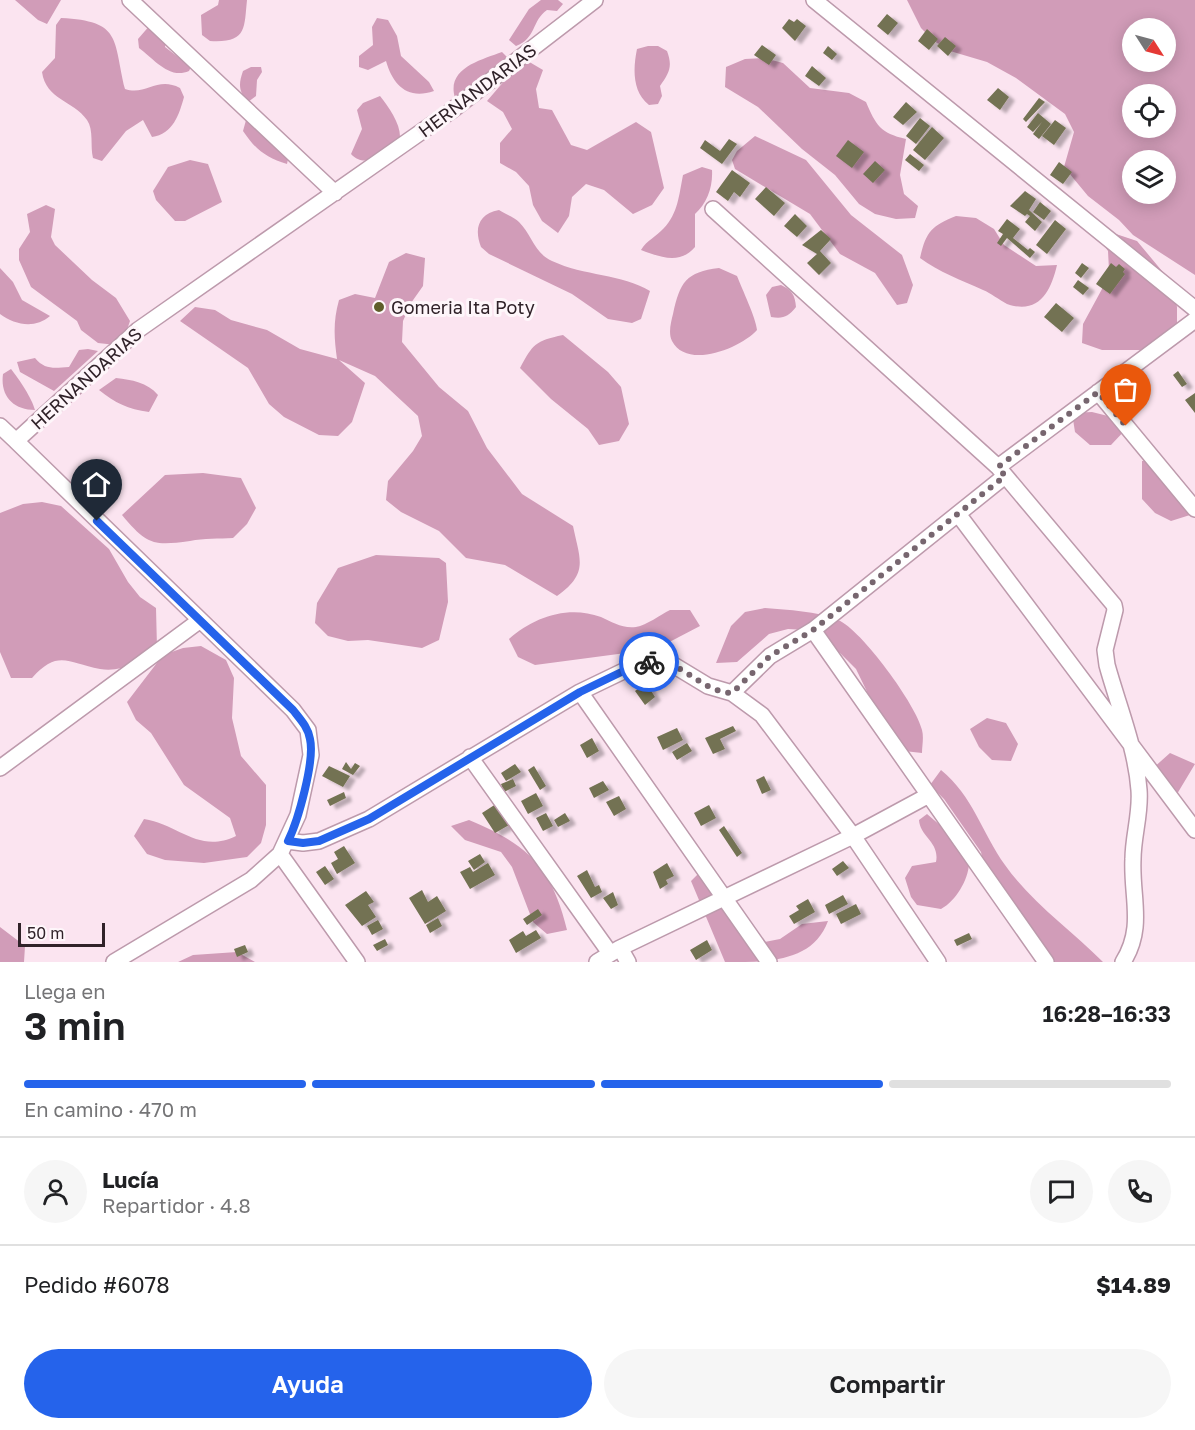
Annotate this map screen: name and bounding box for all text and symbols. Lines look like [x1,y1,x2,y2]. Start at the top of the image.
north arrow [1122,18,1176,72]
map controls [1122,18,1176,204]
street label: HERNANDARIAS [414,39,540,141]
button: locate [1122,84,1176,138]
button: layers [1122,150,1176,204]
place label: Gomeria Ita Poty [391,296,535,318]
marker: Gomeria Ita Poty [372,300,386,314]
street label: HERNANDARIAS [26,322,146,434]
pin [1100,364,1151,426]
icon: bag [1109,373,1142,406]
pin [71,459,122,521]
icon: home [80,468,113,501]
courier [619,632,679,692]
icon: bike [633,646,666,679]
scale bar [18,920,105,948]
text: 50 m [27,923,64,943]
text: Llega en [24,979,106,1003]
text: 16:28–16:33 [1042,1000,1171,1027]
text: 3 min [24,1002,126,1049]
text: En camino · 470 m [24,1097,197,1121]
button: person [24,1160,87,1223]
button: chat [1030,1160,1093,1223]
button: phone [1108,1160,1171,1223]
text: Lucía [102,1166,159,1193]
text: Repartidor · 4.8 [102,1193,251,1217]
text: Pedido #6078 [24,1271,170,1298]
text: $14.89 [1096,1271,1171,1298]
button: Ayuda [24,1349,592,1418]
button: Compartir [604,1349,1171,1418]

